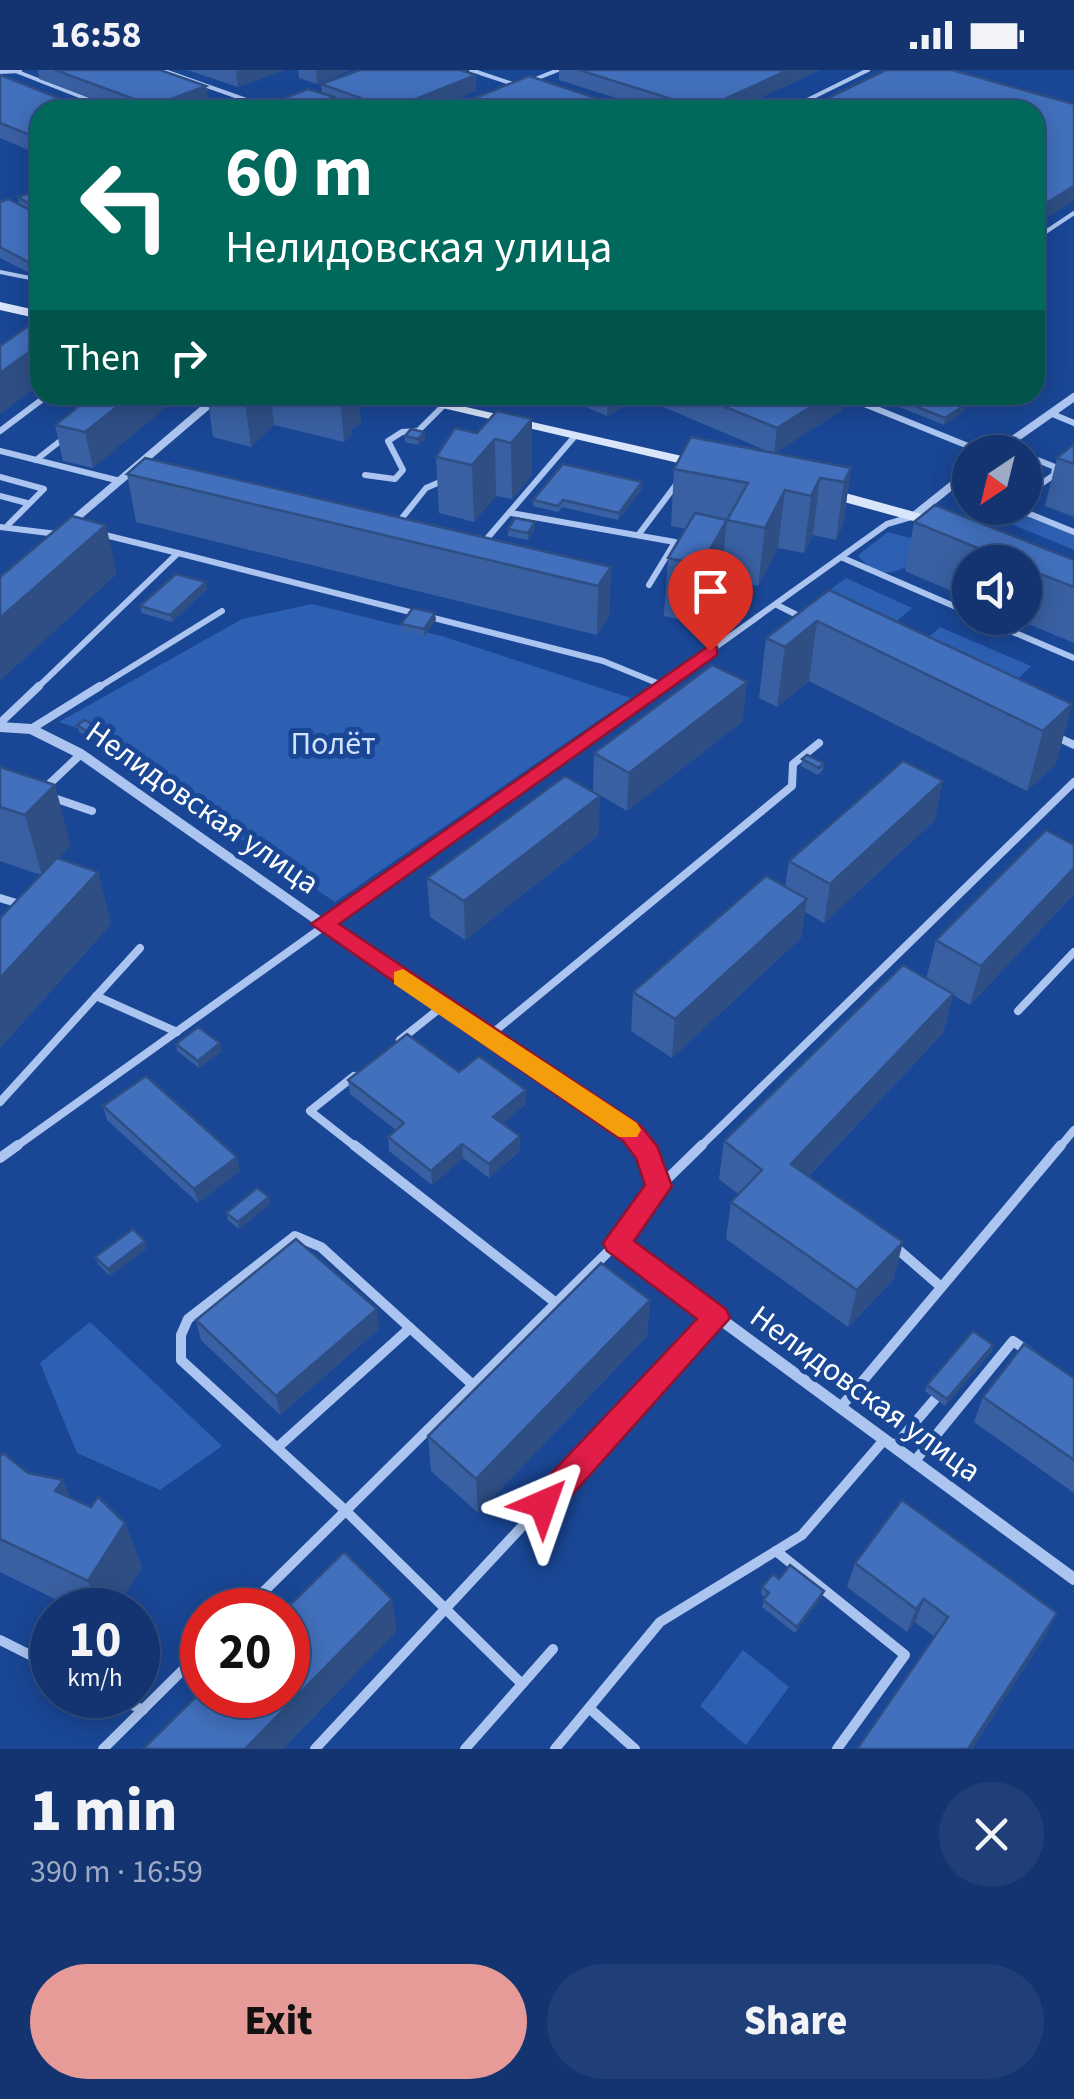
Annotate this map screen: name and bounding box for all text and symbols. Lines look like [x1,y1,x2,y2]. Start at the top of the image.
text: 16:58 [50,8,142,62]
text: 60 m [225,123,373,223]
icon: left [60,140,190,270]
text: Нелидовская улица [225,216,612,280]
icon: right [161,330,216,385]
text: Then [60,331,141,385]
north arrow [952,435,1042,525]
map controls [952,435,1042,635]
button: sound [952,545,1042,635]
pin [668,549,753,652]
icon: arrive [683,564,738,619]
street label: Нелидовская улица [76,710,328,906]
park label: Полёт [290,721,376,767]
street label: Нелидовская улица [740,1294,990,1493]
position arrow [491,1452,595,1556]
speed limit sign: 20 [180,1588,310,1718]
text: 10 [69,1605,121,1676]
text: km/h [67,1660,123,1696]
text: 1 min [30,1769,177,1854]
button: close [939,1782,1044,1887]
text: 390 m · 16:59 [30,1849,203,1895]
button: Exit [30,1964,527,2079]
button: Share [547,1964,1044,2079]

